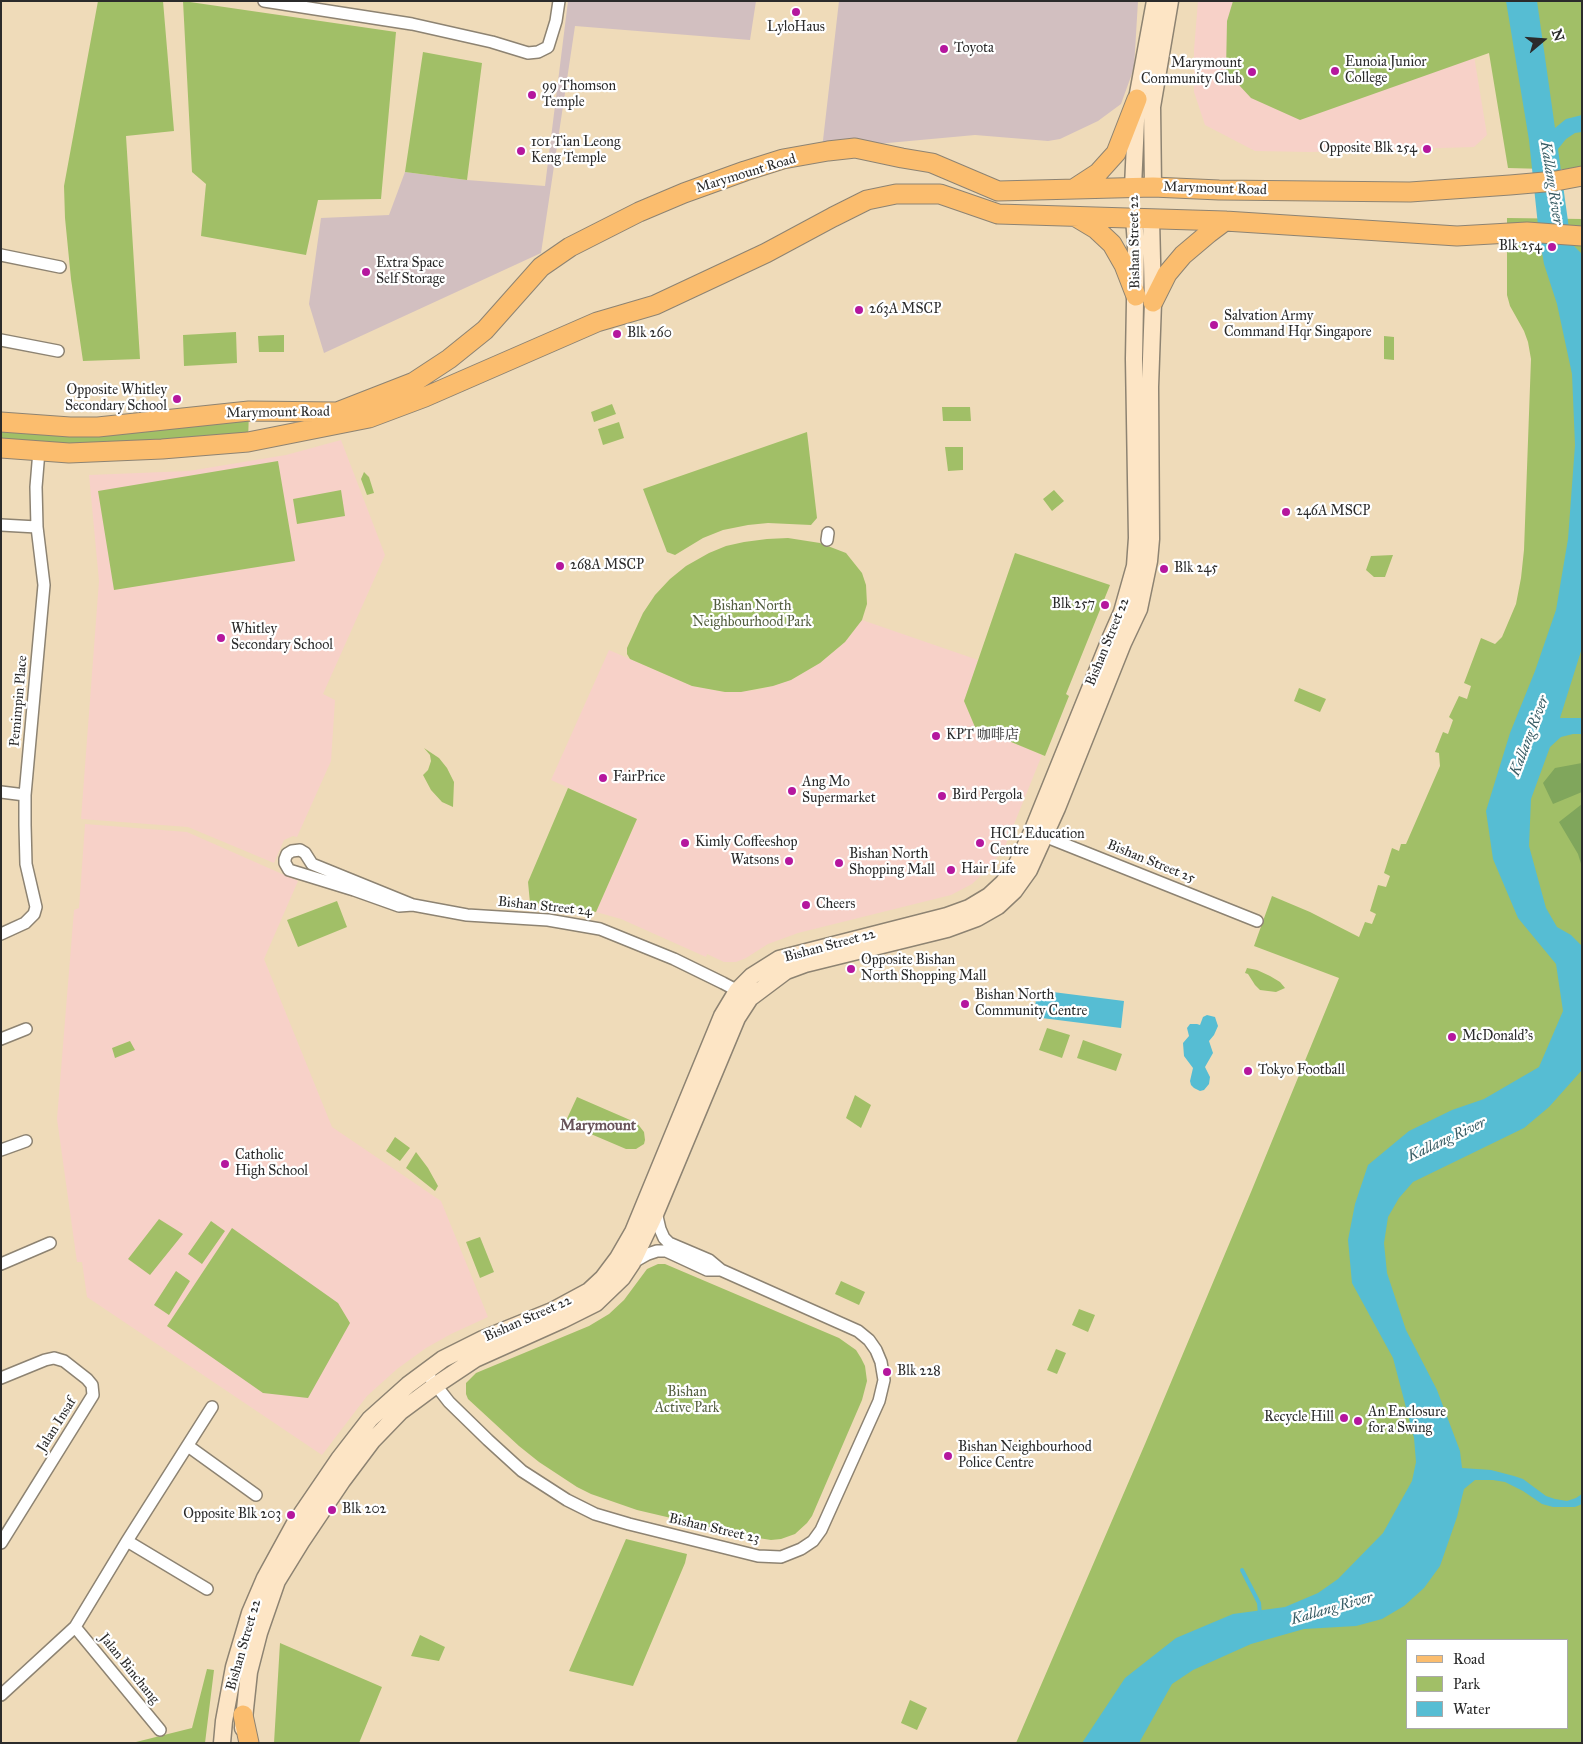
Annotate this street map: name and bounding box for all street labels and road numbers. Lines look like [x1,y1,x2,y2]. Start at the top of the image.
street label: Marymount Road [694,151,798,197]
street label: Marymount Road [1163,179,1267,199]
street label: Bishan Street 22 [1126,195,1144,289]
street label: Marymount Road [226,404,330,422]
street label: Bishan Street 22 [1083,595,1133,689]
street label: Pemimpin Place [7,655,31,747]
street label: Bishan Street 25 [1104,837,1198,887]
street label: Bishan Street 24 [497,894,593,920]
street label: Bishan Street 22 [782,926,878,966]
street label: Bishan Street 22 [482,1292,574,1346]
street label: Jalan Insaf [34,1395,80,1455]
street label: Bishan Street 23 [667,1510,761,1548]
street label: Bishan Street 22 [223,1598,265,1692]
street label: Jalan Binchang [95,1630,163,1708]

